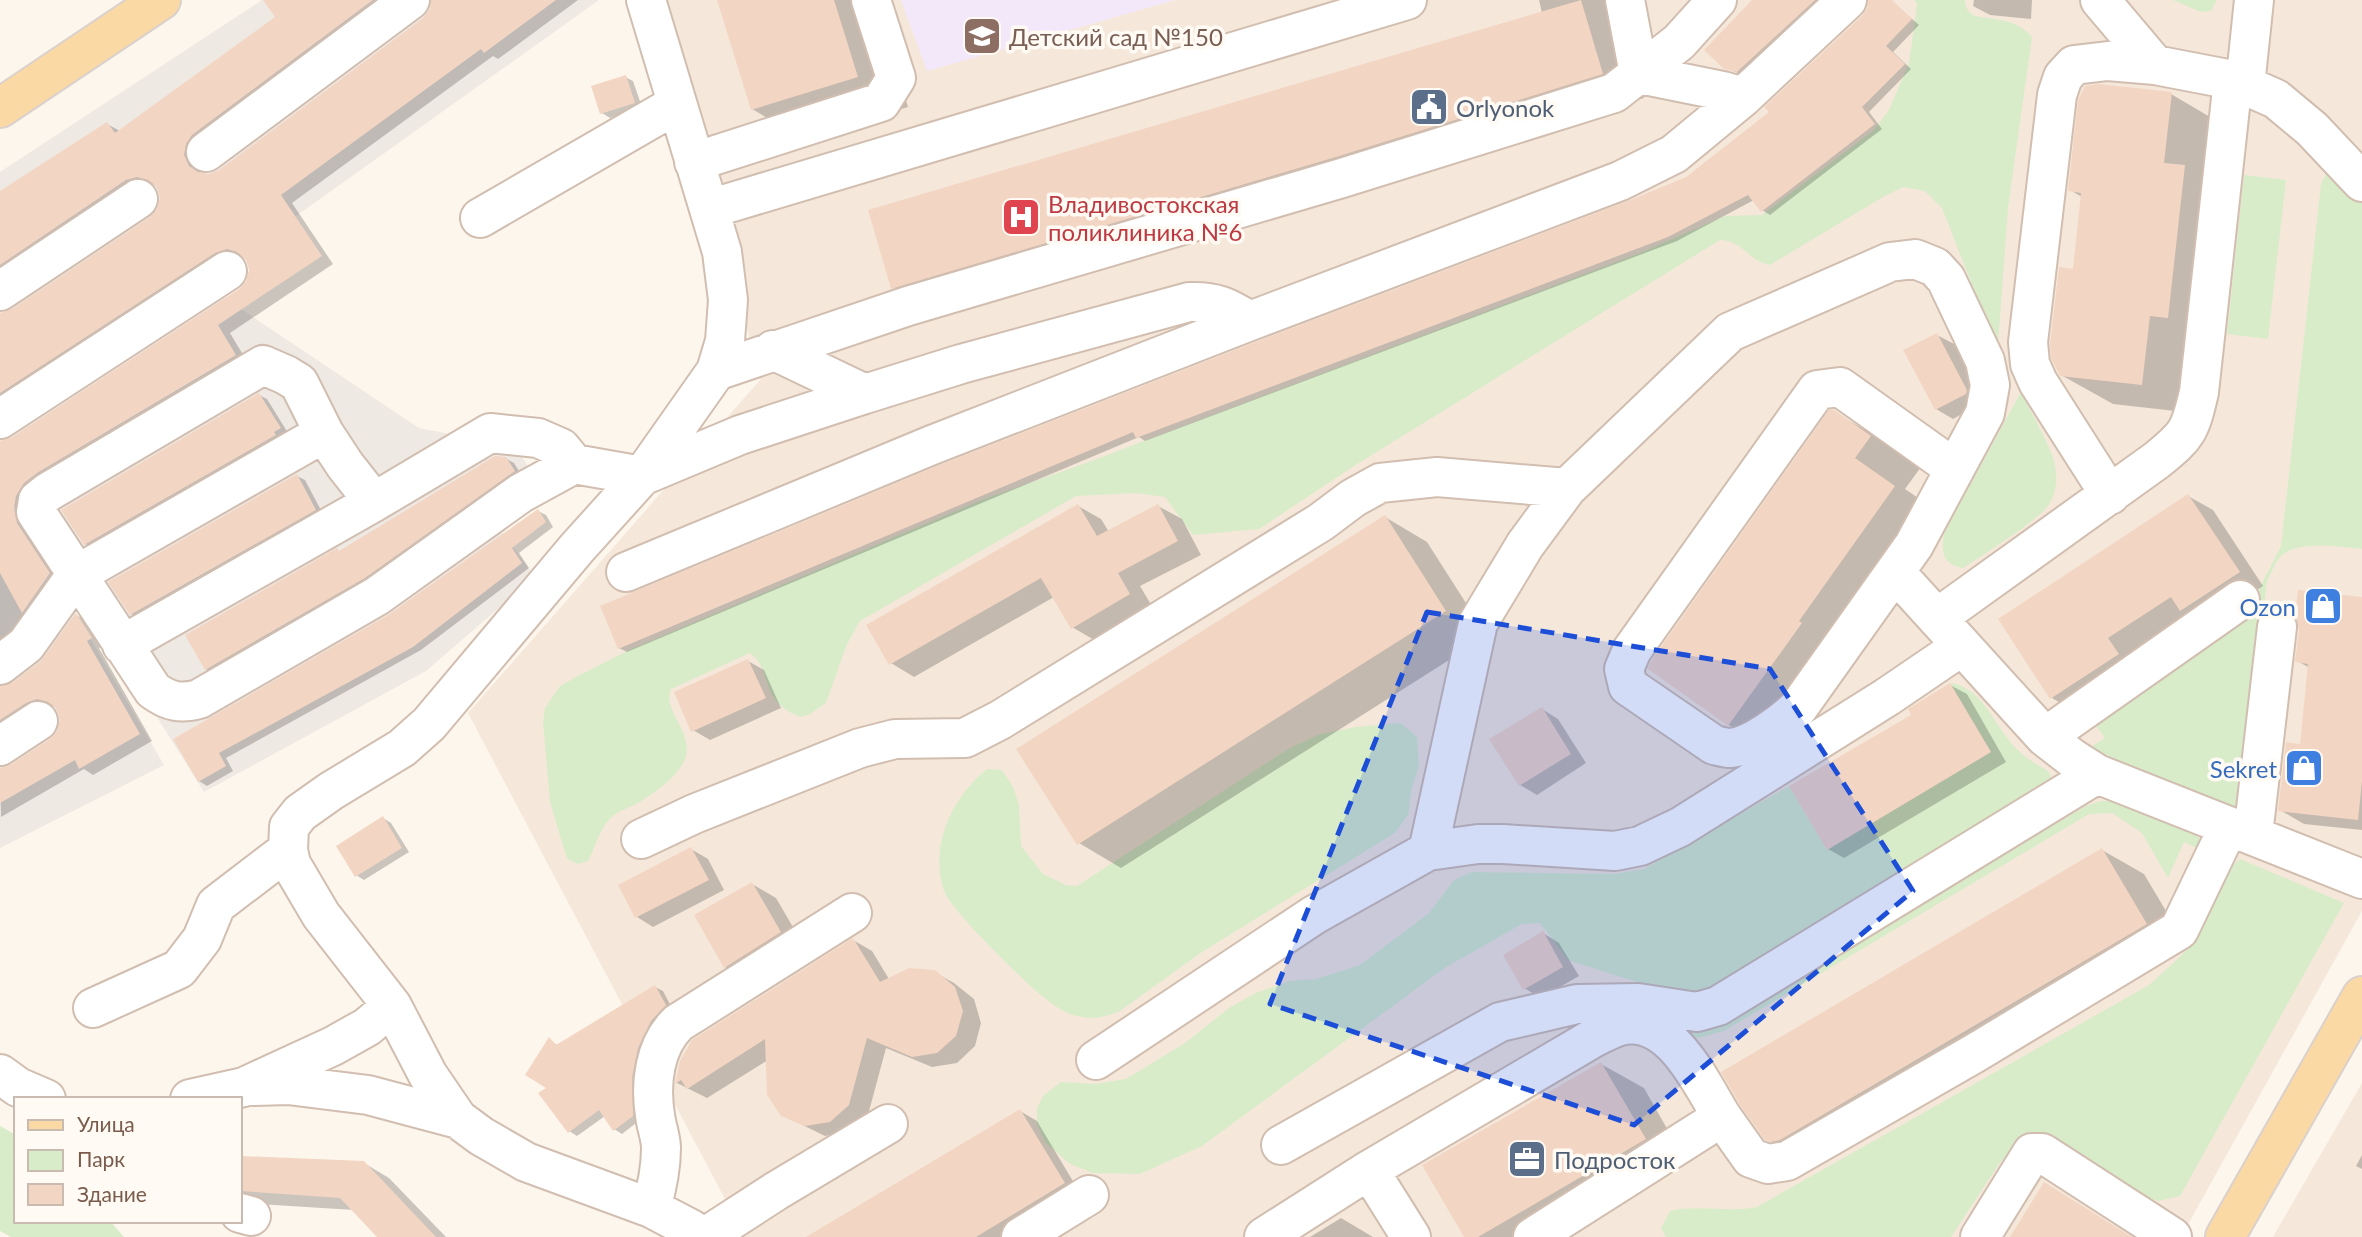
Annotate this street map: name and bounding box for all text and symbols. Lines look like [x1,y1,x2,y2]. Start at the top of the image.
school or university icon: Детский сад №150 [961,15,1003,57]
place label: Детский сад №150 [1009,22,1223,51]
public building icon: Orlyonok [1408,86,1450,128]
place label: Orlyonok [1456,93,1555,122]
place label: Владивостокская поликлиника №6 [1048,189,1242,246]
hospital icon: Владивостокская поликлиника №6 [1000,196,1042,238]
shop icon: Ozon [2302,585,2344,627]
place label: Ozon [2239,592,2296,621]
shop icon: Sekret [2283,747,2325,789]
place label: Sekret [2210,754,2277,783]
legend [14,1097,242,1223]
text: Улица [77,1111,135,1136]
office icon: Подросток [1506,1138,1548,1180]
place label: Подросток [1554,1145,1676,1174]
text: Парк [77,1146,125,1171]
text: Здание [77,1181,147,1206]

